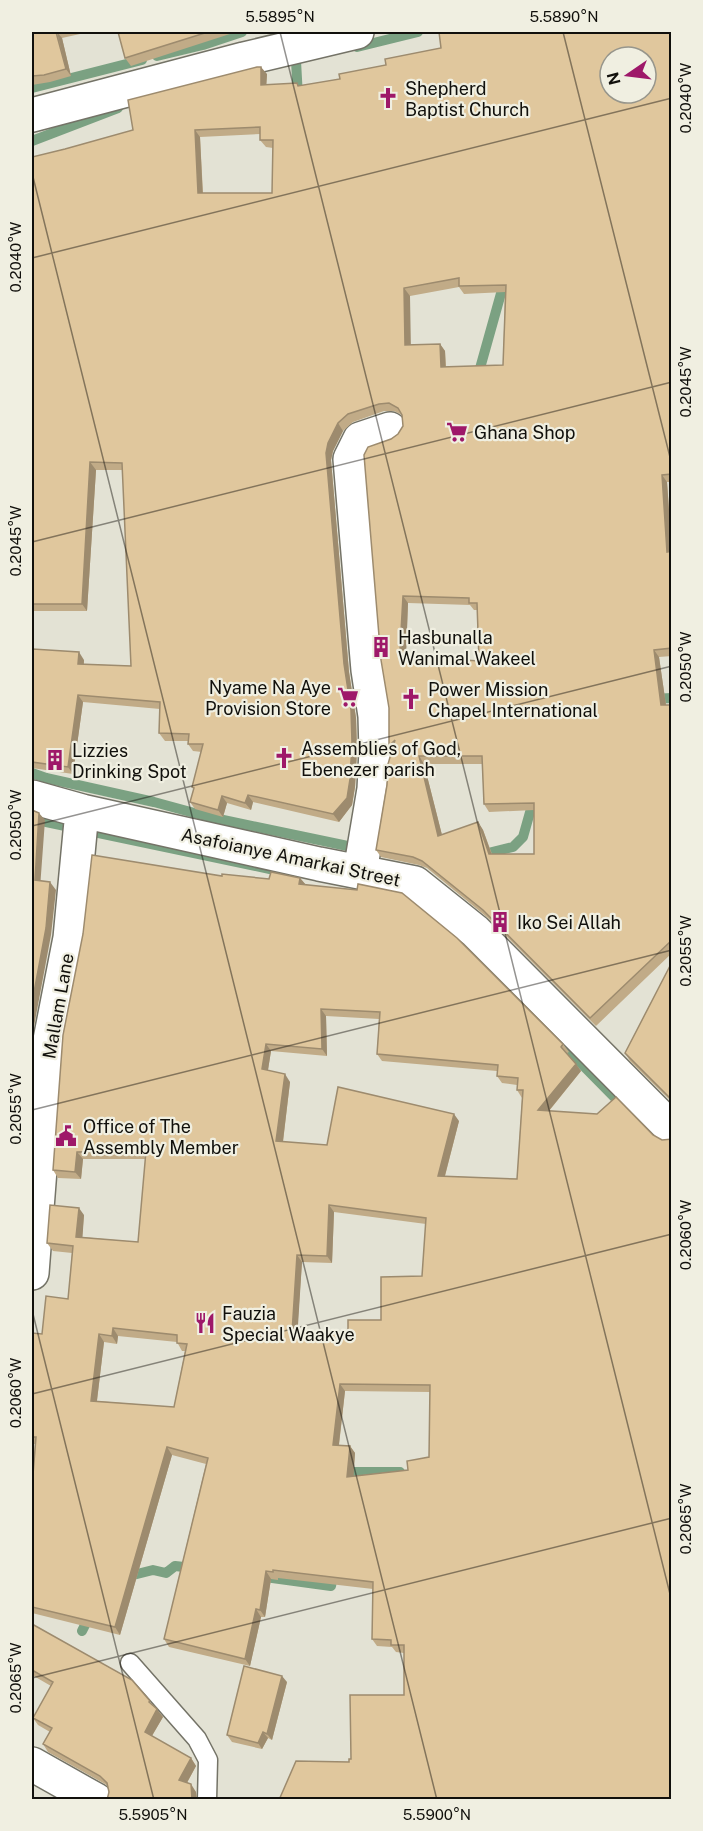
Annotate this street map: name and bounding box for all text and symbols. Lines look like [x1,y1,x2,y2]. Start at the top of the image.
text: 5.5895°N [245,8,315,25]
text: 5.5890°N [530,8,598,25]
north arrow [598,45,658,105]
text: 0.2040°W [677,63,694,133]
text: N [603,70,625,87]
place label: Shepherd Baptist Church [405,78,529,120]
church icon: Shepherd Baptist Church [376,86,400,110]
text: 0.2040°W [7,222,24,292]
text: 0.2045°W [677,346,694,418]
supermarket icon: Ghana Shop [445,420,469,444]
place label: Ghana Shop [474,422,576,443]
text: 0.2045°W [7,505,24,577]
place label: Hasbunalla Wanimal Wakeel [398,627,536,669]
text: 0.2050°W [677,631,694,703]
building icon: Hasbunalla Wanimal Wakeel [369,635,393,659]
place label: Nyame Na Aye Provision Store [205,677,331,719]
place label: Power Mission Chapel International [428,679,598,721]
supermarket icon: Nyame Na Aye Provision Store [336,685,360,709]
church icon: Power Mission Chapel International [399,687,423,711]
place label: Assemblies of God, Ebenezer parish [301,738,461,780]
place label: Lizzies Drinking Spot [72,740,187,782]
church icon: Assemblies of God, Ebenezer parish [272,746,296,770]
building icon: Lizzies Drinking Spot [43,748,67,772]
text: 0.2050°W [7,789,24,861]
street label: Asafoianye Amarkai Street [180,824,402,890]
building icon: Iko Sei Allah [488,910,512,934]
place label: Iko Sei Allah [517,912,621,933]
text: 0.2055°W [677,915,694,987]
street label: Mallam Lane [38,952,78,1060]
text: 0.2055°W [7,1073,24,1145]
place label: Office of The Assembly Member [83,1116,239,1158]
public building icon: Office of The Assembly Member [54,1124,78,1148]
text: 0.2060°W [677,1200,694,1270]
place label: Fauzia Special Waakye [222,1303,355,1345]
restaurant icon: Fauzia Special Waakye [193,1311,217,1335]
text: 0.2060°W [7,1358,24,1428]
text: 0.2065°W [677,1483,694,1555]
text: 0.2065°W [7,1642,24,1714]
text: 5.5905°N [119,1806,187,1823]
text: 5.5900°N [403,1806,471,1823]

